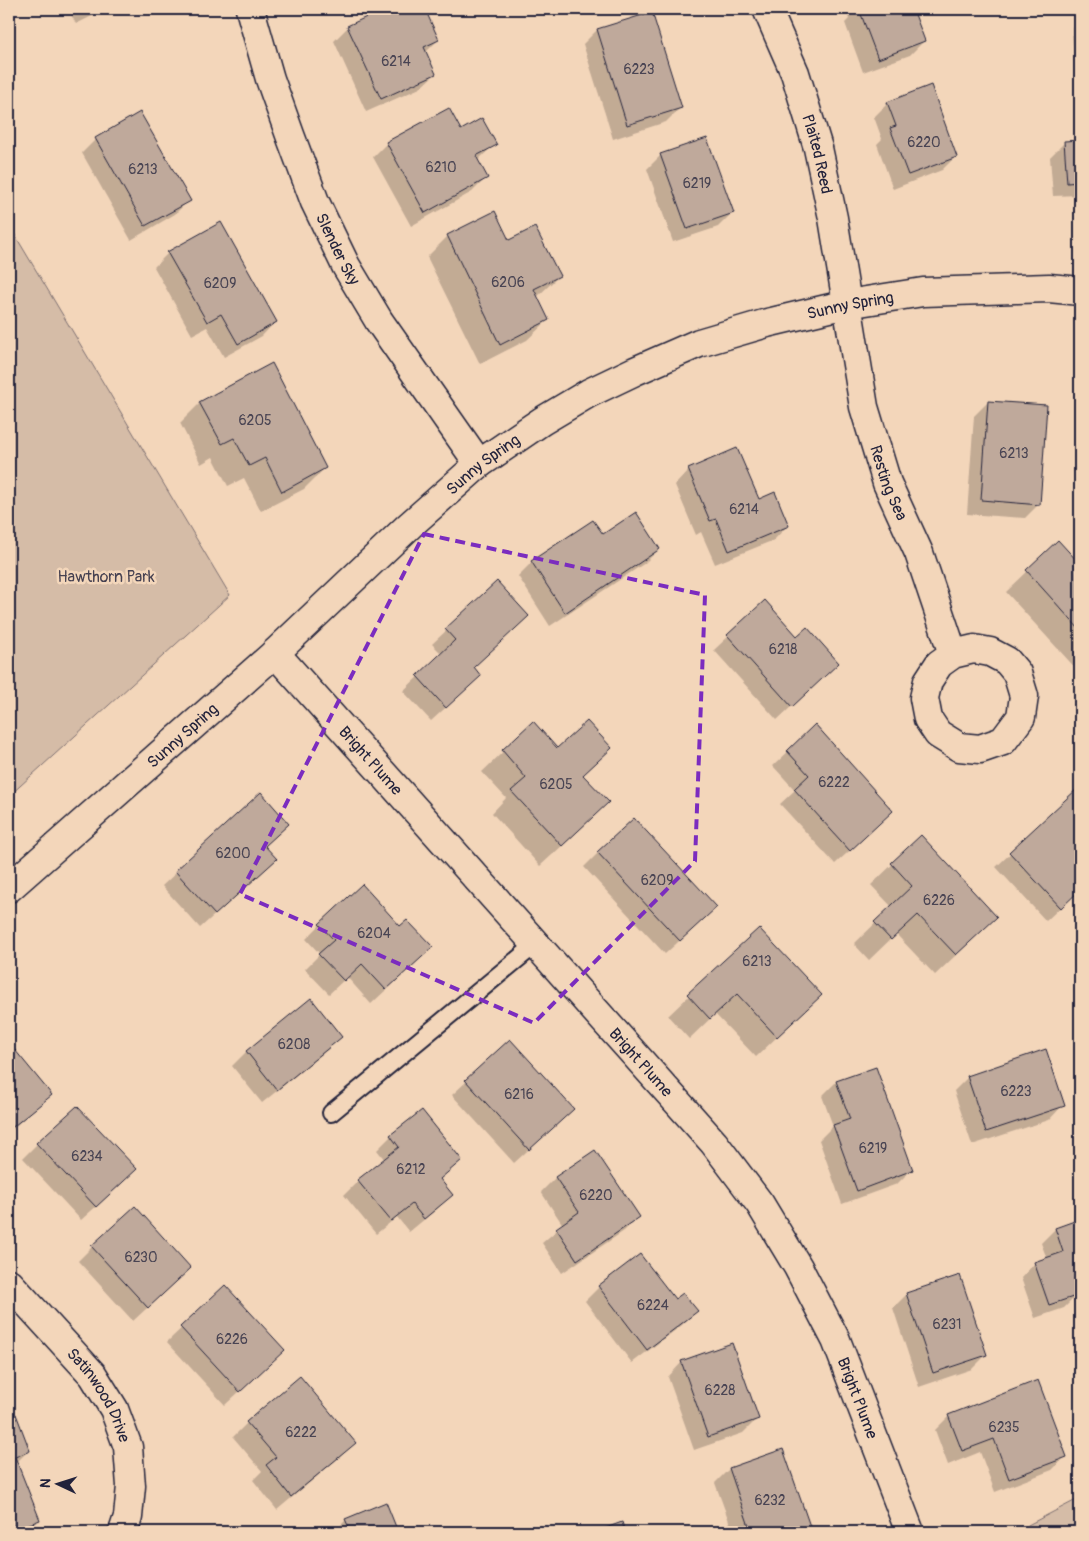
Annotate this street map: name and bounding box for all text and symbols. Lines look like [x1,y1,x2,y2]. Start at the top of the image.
house number: 6214 [381,53,411,70]
house number: 6223 [623,61,655,78]
street label: Plaited Reed [797,112,837,196]
house number: 6220 [907,134,941,151]
house number: 6210 [425,159,457,176]
house number: 6213 [128,161,158,178]
house number: 6219 [683,175,711,192]
street label: Slender Sky [311,210,364,289]
house number: 6206 [491,274,525,291]
house number: 6209 [204,275,236,292]
street label: Sunny Spring [805,288,895,324]
house number: 6205 [238,412,272,429]
street label: Sunny Spring [442,430,524,499]
street label: Resting Sea [865,443,912,524]
house number: 6213 [999,445,1029,462]
house number: 6214 [729,501,759,518]
park label: Hawthorn Park [57,567,155,587]
house number: 6218 [769,641,797,658]
street label: Sunny Spring [143,699,222,772]
street label: Bright Plume [334,722,406,800]
house number: 6222 [818,774,850,791]
house number: 6205 [539,776,573,793]
house number: 6200 [215,845,251,862]
house number: 6209 [641,872,673,889]
house number: 6226 [923,892,955,909]
house number: 6204 [357,925,391,942]
house number: 6213 [742,953,772,970]
street label: Bright Plume [605,1024,677,1101]
house number: 6208 [278,1036,310,1053]
house number: 6223 [1000,1083,1032,1100]
house number: 6216 [504,1086,534,1103]
house number: 6219 [859,1140,887,1157]
house number: 6234 [71,1148,103,1165]
house number: 6212 [396,1161,426,1178]
house number: 6220 [579,1187,613,1204]
house number: 6230 [125,1249,157,1266]
house number: 6224 [637,1297,669,1314]
house number: 6231 [933,1316,961,1333]
house number: 6226 [216,1331,248,1348]
street label: Satinwood Drive [62,1344,134,1445]
street label: Bright Plume [833,1355,882,1442]
house number: 6228 [705,1382,735,1399]
house number: 6235 [989,1419,1019,1436]
house number: 6222 [285,1424,317,1441]
north arrow [32,1458,82,1508]
text: N [37,1478,54,1488]
house number: 6232 [754,1492,786,1509]

